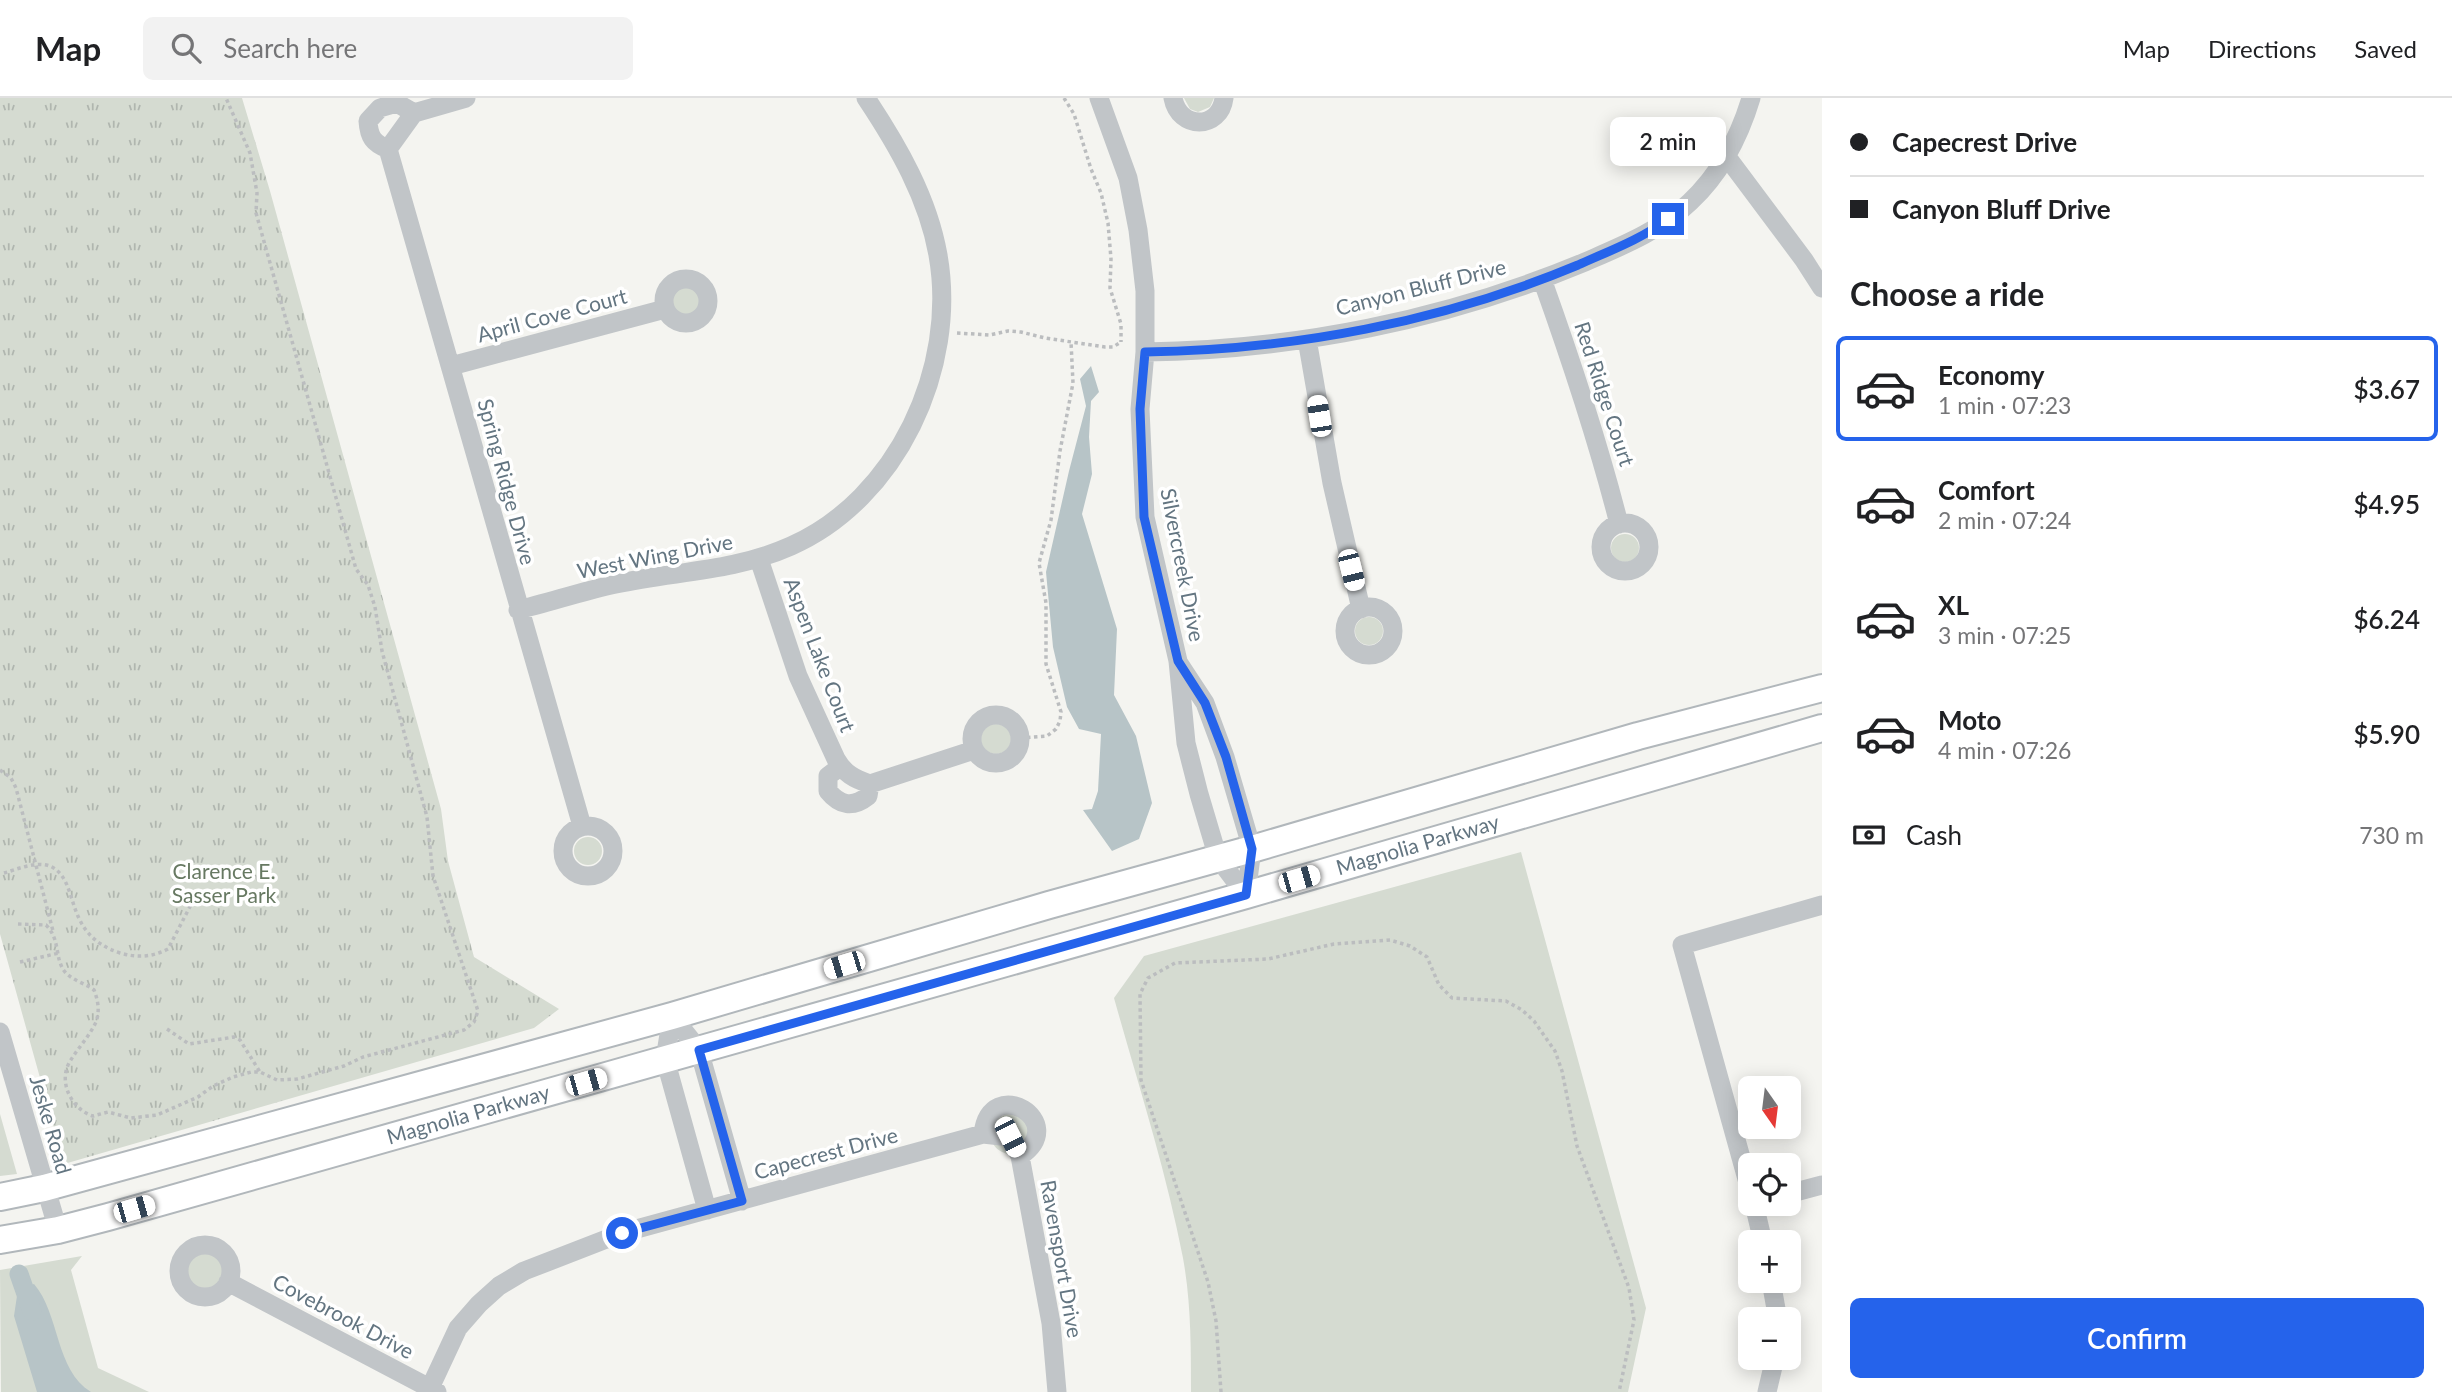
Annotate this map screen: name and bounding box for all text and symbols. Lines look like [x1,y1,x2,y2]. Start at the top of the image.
search box [143,17,633,80]
text: Map [35,28,101,68]
icon: search [167,29,205,67]
text: Search here [223,32,357,64]
text: Map [2123,34,2170,63]
text: Directions [2208,34,2316,63]
text: Saved [2354,34,2417,63]
callout: 2 min [1610,117,1726,166]
text: Capecrest Drive [1892,126,2077,158]
text: 2 min [1640,127,1696,155]
text: Canyon Bluff Drive [1892,193,2111,225]
route end [1652,203,1684,235]
street label: Canyon Bluff Drive [1333,253,1508,320]
text: Choose a ride [1850,274,2044,313]
street label: April Cove Court [474,282,630,347]
street label: Red Ridge Court [1570,318,1641,469]
icon: car [1854,357,1917,420]
text: Economy [1938,359,2044,391]
text: $3.67 [2354,373,2420,405]
text: 1 min · 07:23 [1938,391,2071,419]
car [1306,394,1333,438]
street label: Spring Ridge Drive [473,396,542,567]
icon: car [1854,472,1917,535]
text: Comfort [1938,474,2035,506]
street label: Silvercreek Drive [1156,486,1211,644]
text: $4.95 [2354,488,2420,520]
text: 2 min · 07:24 [1938,506,2071,534]
street label: West Wing Drive [575,528,735,583]
car [1336,547,1367,593]
street label: Aspen Lake Court [779,574,862,736]
icon: car [1854,587,1917,650]
text: XL [1938,589,1969,621]
text: $6.24 [2354,603,2420,635]
text: 3 min · 07:25 [1938,621,2071,649]
icon: car [1854,702,1917,765]
text: Moto [1938,704,2001,736]
text: $5.90 [2354,718,2420,750]
text: 4 min · 07:26 [1938,736,2071,764]
street label: Magnolia Parkway [1333,808,1502,879]
icon: cash [1850,816,1888,854]
text: Cash [1906,819,1962,851]
text: 730 m [2359,821,2424,849]
park label: Clarence E. Sasser Park [172,858,277,907]
car [1276,863,1323,895]
car [821,949,868,981]
car [563,1066,610,1098]
street label: Jeske Road [25,1072,77,1177]
north arrow [1738,1076,1801,1139]
map controls [1738,1076,1801,1370]
street label: Magnolia Parkway [383,1079,553,1149]
car [992,1114,1029,1160]
street label: Capecrest Drive [751,1121,900,1184]
button: locate [1738,1153,1801,1216]
street label: Ravensport Drive [1036,1178,1089,1340]
car [111,1193,158,1225]
route start [606,1217,638,1249]
button: + [1738,1230,1801,1293]
street label: Covebrook Drive [269,1268,418,1363]
button: Confirm [1850,1298,2424,1378]
button: − [1738,1307,1801,1370]

